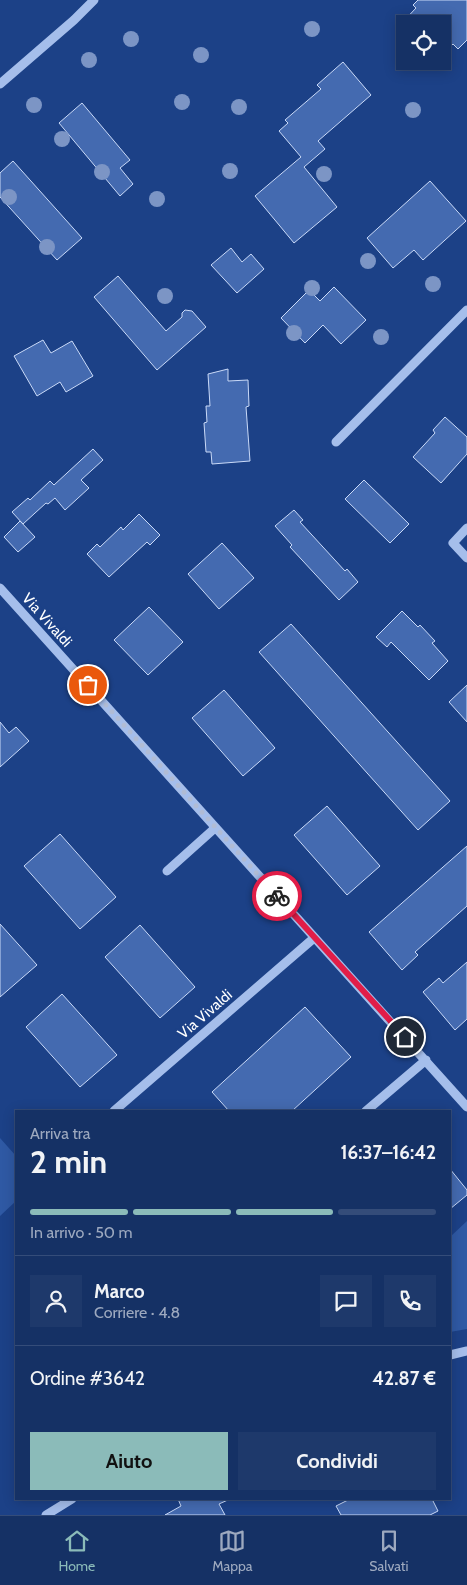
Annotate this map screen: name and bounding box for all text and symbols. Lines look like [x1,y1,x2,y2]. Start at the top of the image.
map controls [396,15,451,70]
button: locate [396,15,451,70]
street label: Via Vivaldi [18,589,76,651]
pin [67,664,109,706]
icon: bag [74,671,102,699]
courier [252,871,302,921]
icon: bike [263,882,291,910]
street label: Via Vivaldi [174,986,236,1042]
pin [384,1016,426,1058]
icon: home [391,1023,419,1051]
text: Arriva tra [30,1124,90,1143]
text: 16:37–16:42 [340,1141,436,1164]
text: 2 min [30,1142,107,1181]
text: In arrivo · 50 m [30,1223,133,1242]
button: person [30,1275,82,1327]
button: chat [320,1275,372,1327]
button: phone [384,1275,436,1327]
text: Marco [94,1280,145,1303]
text: Corriere · 4.8 [94,1303,180,1322]
text: Ordine #3642 [30,1367,145,1390]
text: 42.87 € [372,1367,436,1390]
button: Aiuto [30,1432,228,1490]
button: Condividi [238,1432,436,1490]
tab: Home [58,1527,95,1575]
tab: Mappa [212,1527,252,1575]
tab: Salvati [369,1527,409,1575]

